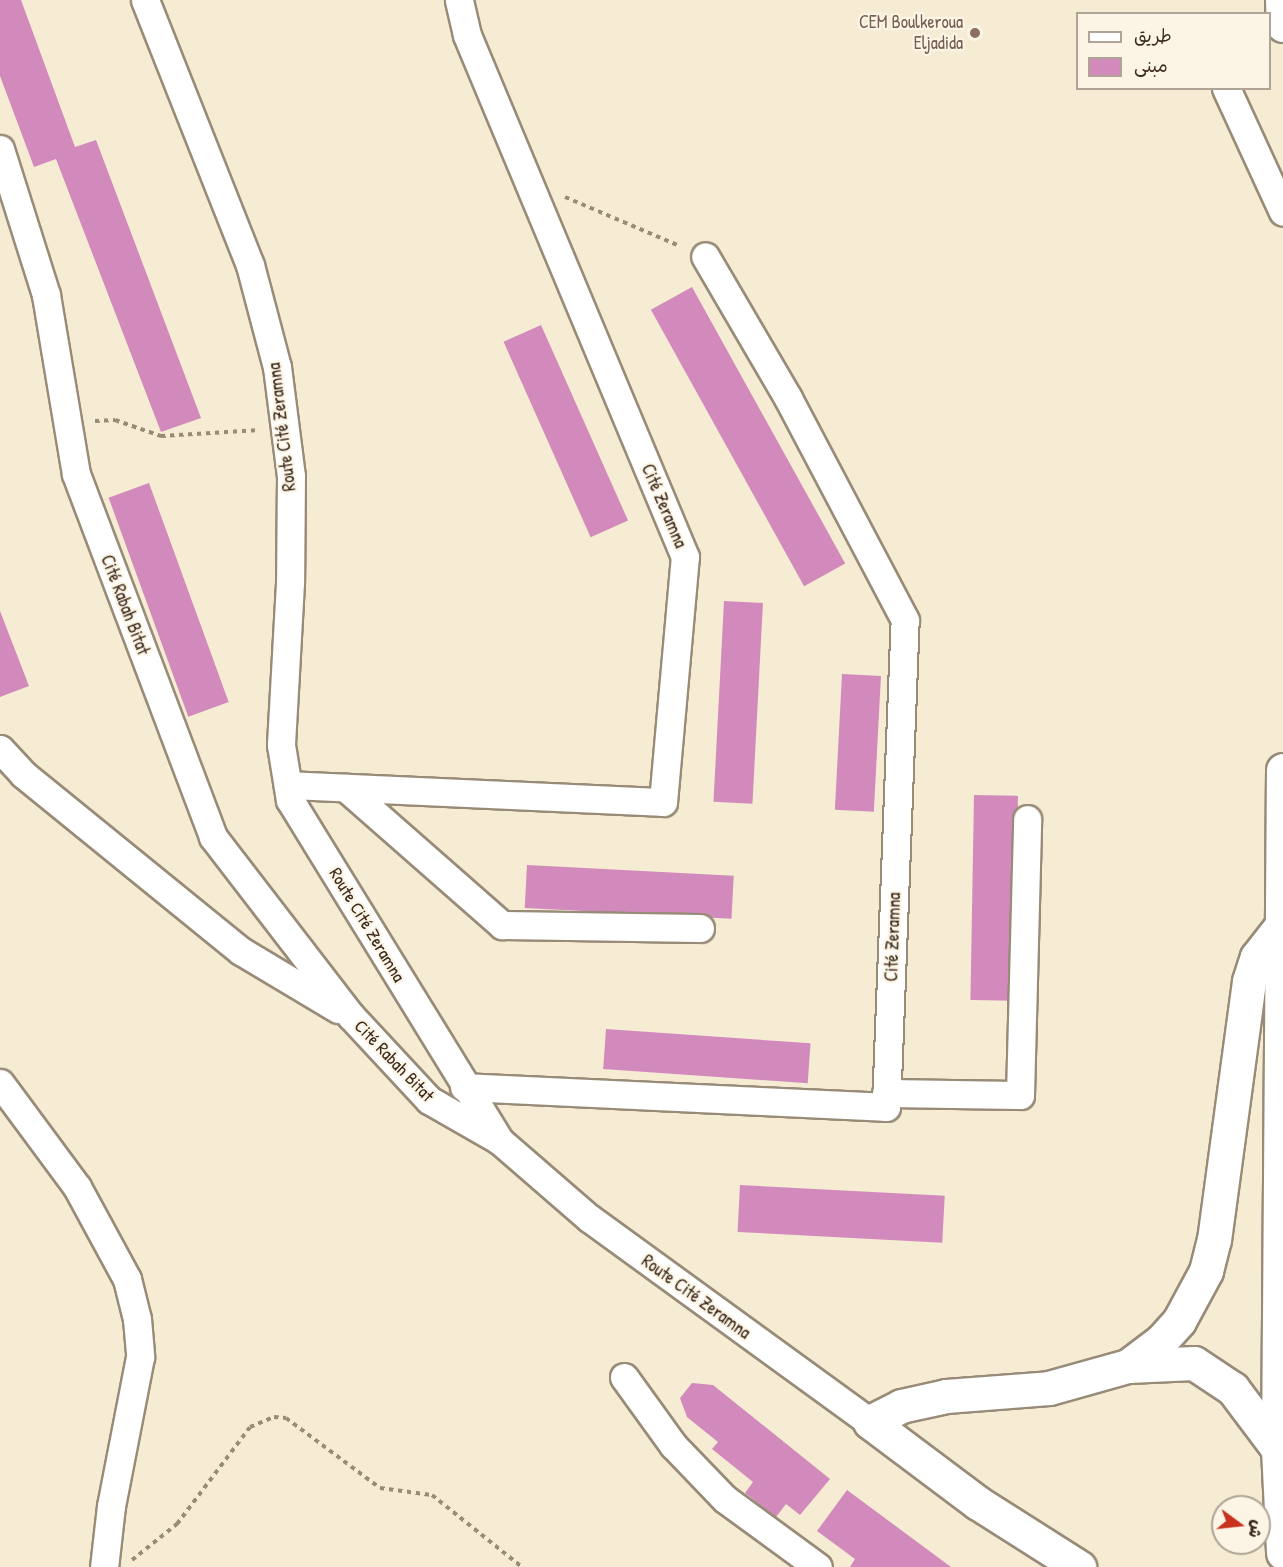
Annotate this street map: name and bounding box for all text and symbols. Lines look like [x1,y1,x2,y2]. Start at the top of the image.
place label: CEM Boulkeroua Eljadida [859,12,963,54]
legend [1076,12,1271,90]
text: طريق [1134,23,1172,48]
marker: CEM Boulkeroua Eljadida [968,26,982,40]
text: مبنى [1134,53,1168,78]
street label: Route Cité Zeramna [263,362,301,492]
street label: Cité Zeramna [637,461,691,551]
street label: Cité Rabah Bitat [96,552,154,658]
street label: Route Cité Zeramna [324,864,410,986]
street label: Cité Zeramna [881,892,905,982]
street label: Cité Rabah Bitat [350,1016,438,1106]
street label: Route Cité Zeramna [637,1250,755,1344]
north arrow [1211,1495,1271,1555]
text: ش [1244,1518,1269,1540]

